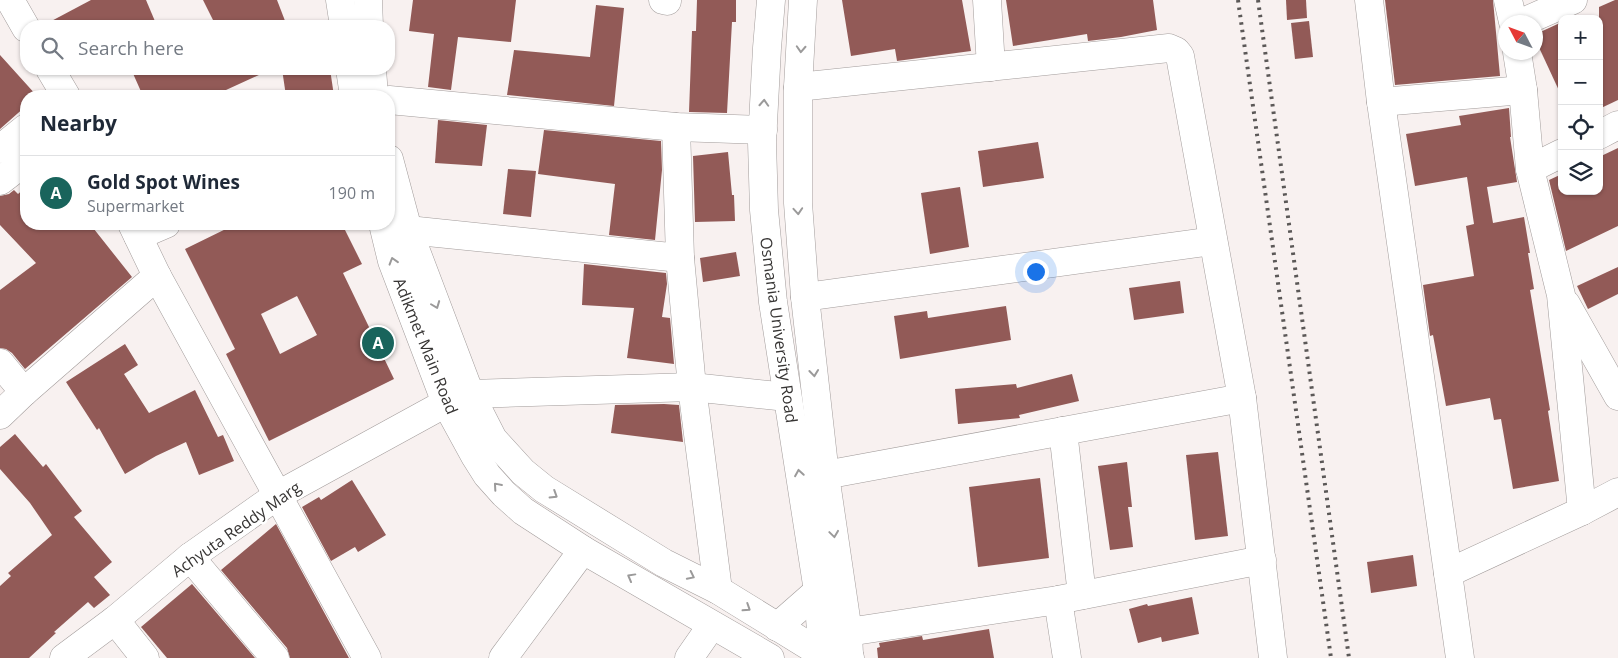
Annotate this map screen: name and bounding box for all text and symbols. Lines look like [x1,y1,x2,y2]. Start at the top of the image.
north arrow [1498,15,1543,60]
map controls [1558,15,1603,195]
button: + [1558,15,1603,60]
search box [20,20,395,75]
icon: search [38,34,66,62]
text: Search here [78,35,184,61]
one-way arrow [795,45,806,53]
button: − [1558,60,1603,105]
one-way arrow [759,99,770,107]
button: locate [1558,105,1603,150]
text: Nearby [40,109,117,137]
button: layers [1558,150,1603,195]
text: Gold Spot Wines [87,169,240,195]
text: A [50,182,62,204]
text: 190 m [329,182,375,204]
text: Supermarket [87,195,184,217]
one-way arrow [793,207,804,215]
street label: Osmania University Road [755,236,803,424]
one-way arrow [388,257,398,265]
your location [1023,259,1049,285]
street label: Adikmet Main Road [389,274,463,418]
one-way arrow [430,300,440,309]
pin: A [362,324,394,362]
one-way arrow [808,369,819,377]
one-way arrow [795,469,805,478]
street label: Achyuta Reddy Marg [167,476,305,582]
one-way arrow [494,483,503,492]
one-way arrow [549,489,558,499]
one-way arrow [828,530,838,538]
one-way arrow [686,570,695,580]
one-way arrow [627,573,636,583]
one-way arrow [742,602,751,612]

